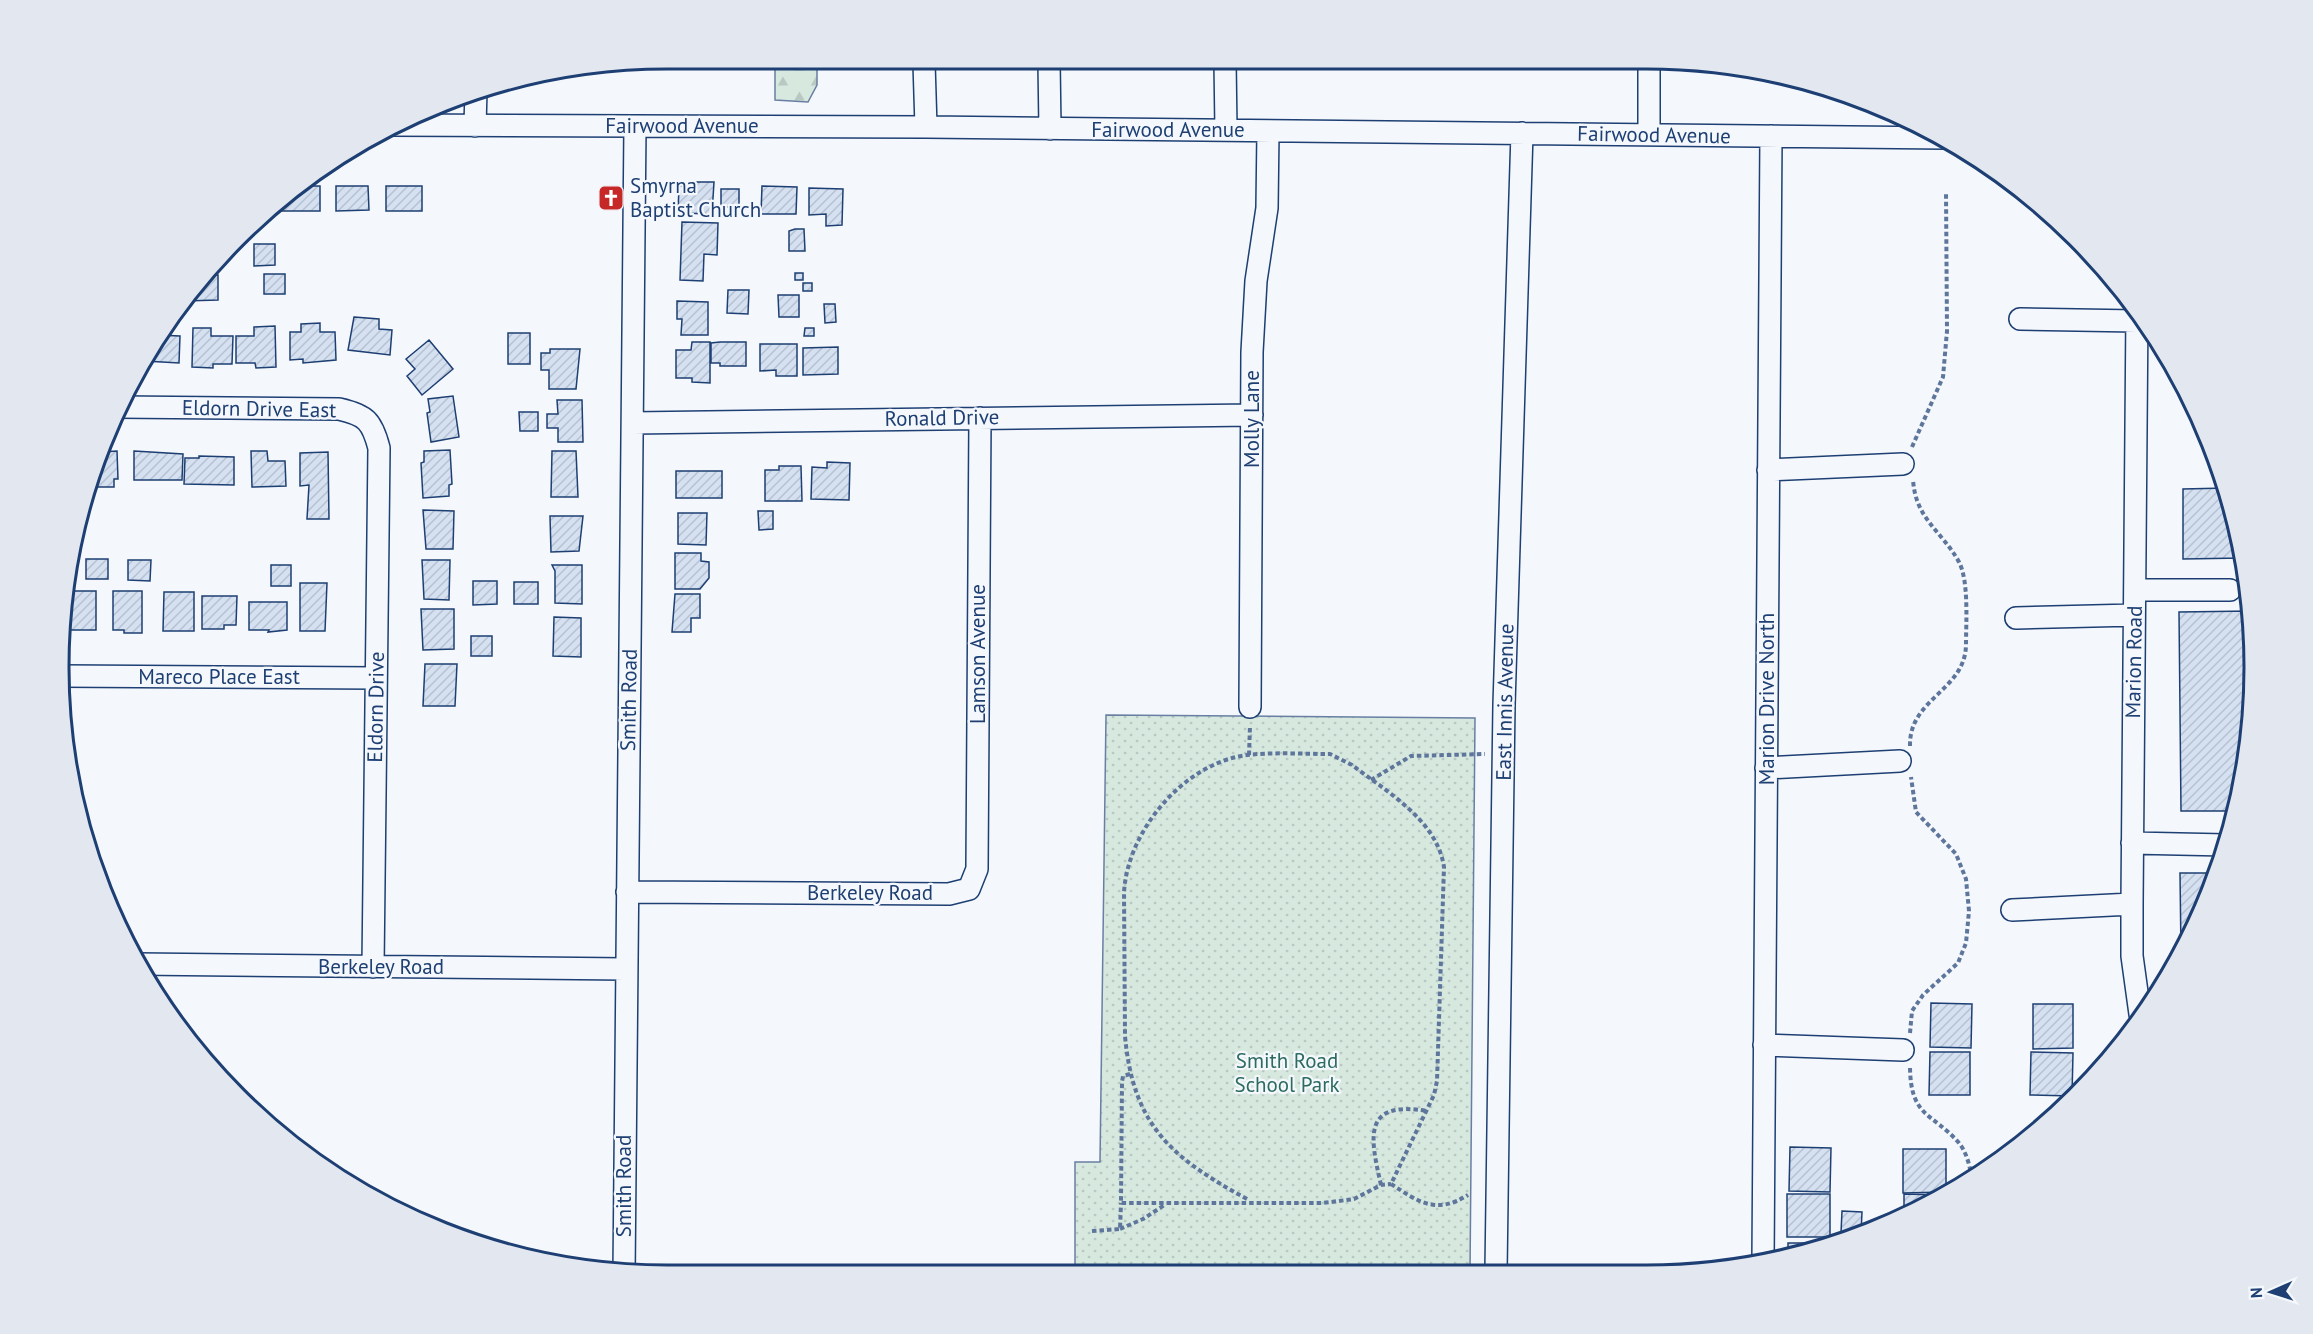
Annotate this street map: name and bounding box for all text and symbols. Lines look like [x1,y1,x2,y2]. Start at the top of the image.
street label: Fairwood Avenue [605,112,759,139]
street label: Fairwood Avenue [1091,116,1245,143]
street label: Fairwood Avenue [1577,120,1731,149]
place label: Smyrna Baptist Church [630,172,761,223]
church icon: Smyrna Baptist Church [596,183,626,213]
street label: Molly Lane [1238,370,1265,468]
street label: Eldorn Drive East [182,394,336,423]
street label: Ronald Drive [884,403,1000,432]
street label: Lamson Avenue [964,584,991,724]
street label: Marion Road [2119,605,2148,719]
street label: Marion Drive North [1753,613,1780,785]
street label: East Innis Avenue [1490,623,1519,781]
street label: Smith Road [614,649,643,751]
street label: Eldorn Drive [361,651,390,763]
street label: Mareco Place East [138,663,300,690]
street label: Berkeley Road [807,879,933,906]
street label: Berkeley Road [318,953,444,980]
park label: Smith Road School Park [1235,1047,1339,1098]
street label: Smith Road [610,1135,637,1237]
north arrow [2241,1262,2301,1322]
text: N [2246,1287,2266,1299]

